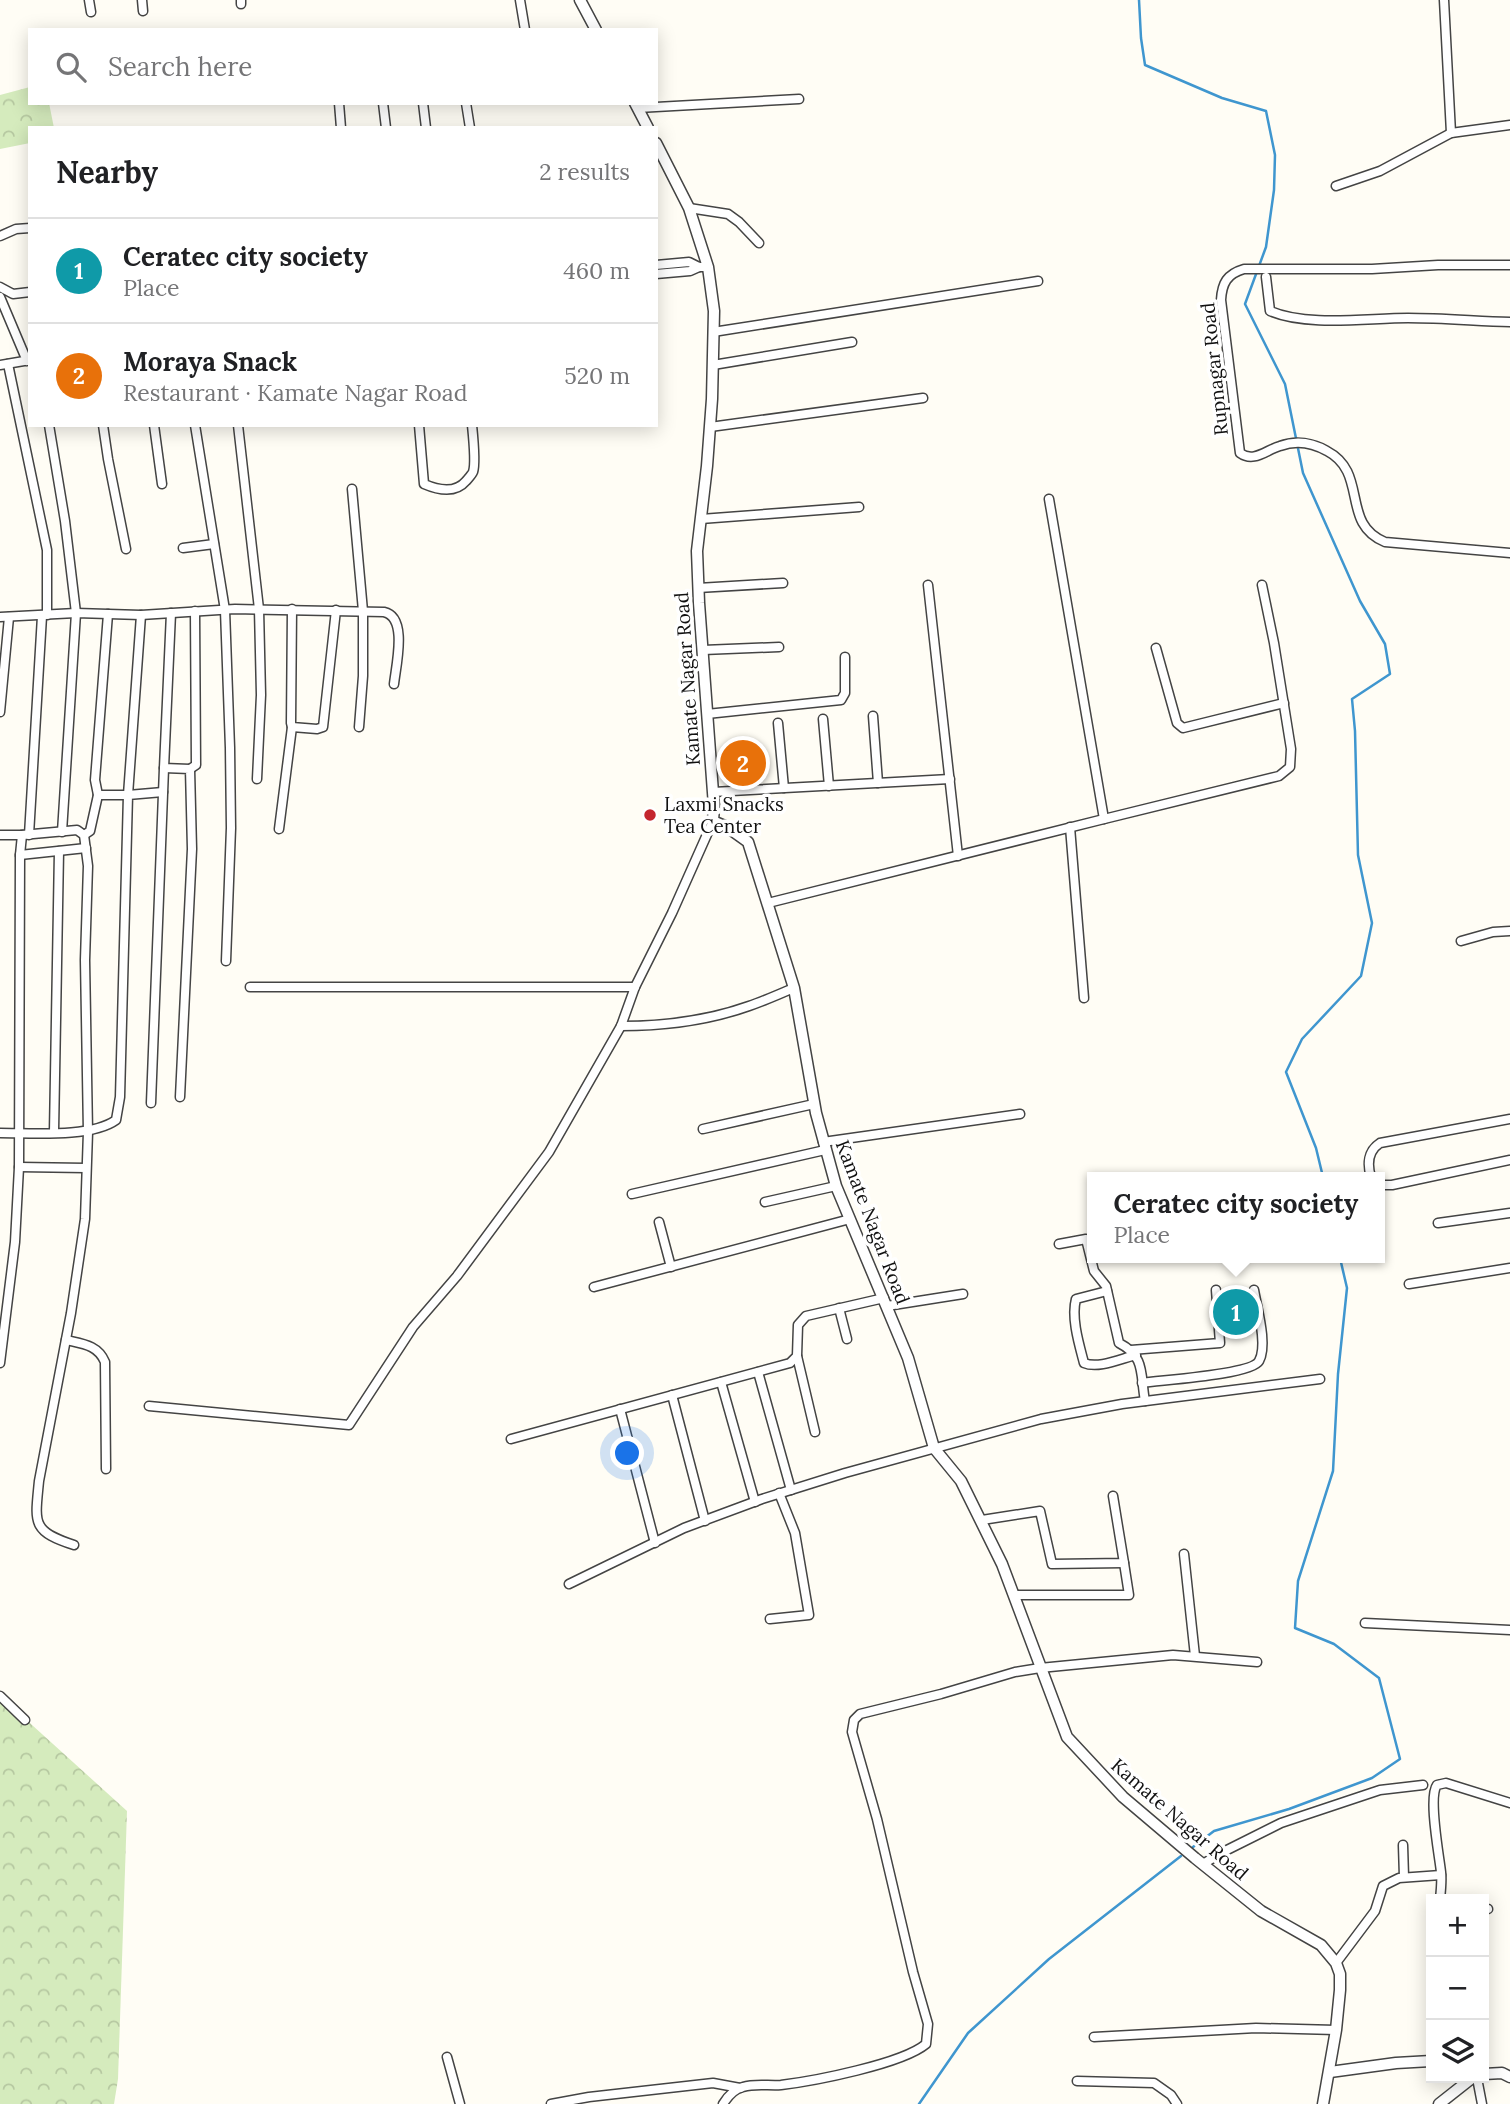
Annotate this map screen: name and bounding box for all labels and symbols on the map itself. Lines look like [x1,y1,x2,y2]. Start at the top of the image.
street label: Rupnagar Road [1195,301,1233,437]
street label: Kamate Nagar Road [669,591,705,767]
pin: 2 [720,737,766,789]
place label: Laxmi Snacks Tea Center [664,792,784,838]
marker: Laxmi Snacks Tea Center [642,807,658,823]
street label: Kamate Nagar Road [831,1137,915,1307]
pin: 1 [1213,1286,1259,1338]
your location [610,1436,644,1470]
street label: Kamate Nagar Road [1107,1753,1253,1885]

